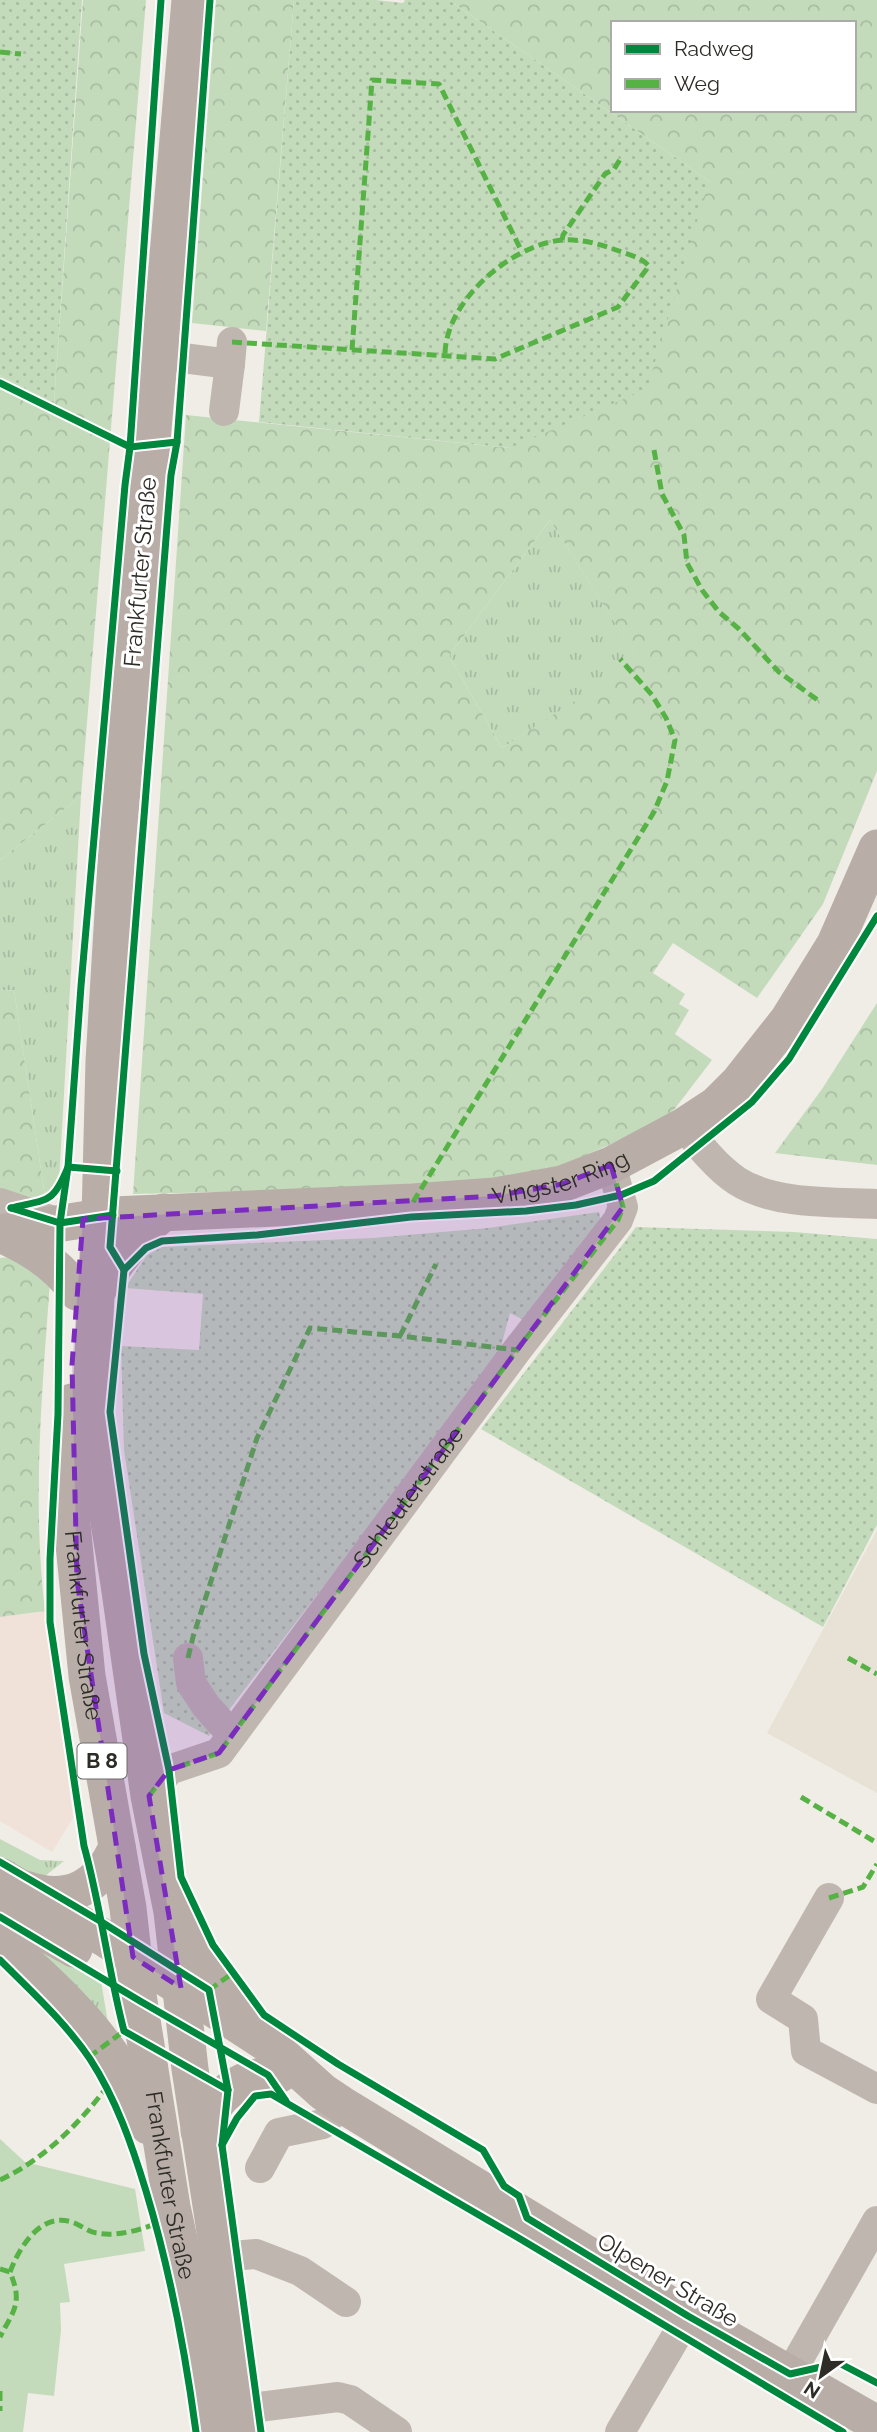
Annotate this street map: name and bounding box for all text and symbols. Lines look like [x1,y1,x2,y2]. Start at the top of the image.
legend [611,21,856,112]
text: Radweg [674,36,754,61]
text: Weg [674,71,720,96]
street label: Frankfurter Straße [118,476,161,668]
street label: Vingster Ring [490,1144,633,1209]
street label: Schleuterstraße [347,1421,469,1572]
street label: Frankfurter Straße [60,1529,109,1722]
road number: B 8 [78,1744,126,1778]
street label: Frankfurter Straße [141,2089,201,2282]
street label: Olpener Straße [593,2227,744,2332]
north arrow [786,2341,856,2411]
text: N [800,2377,824,2403]

